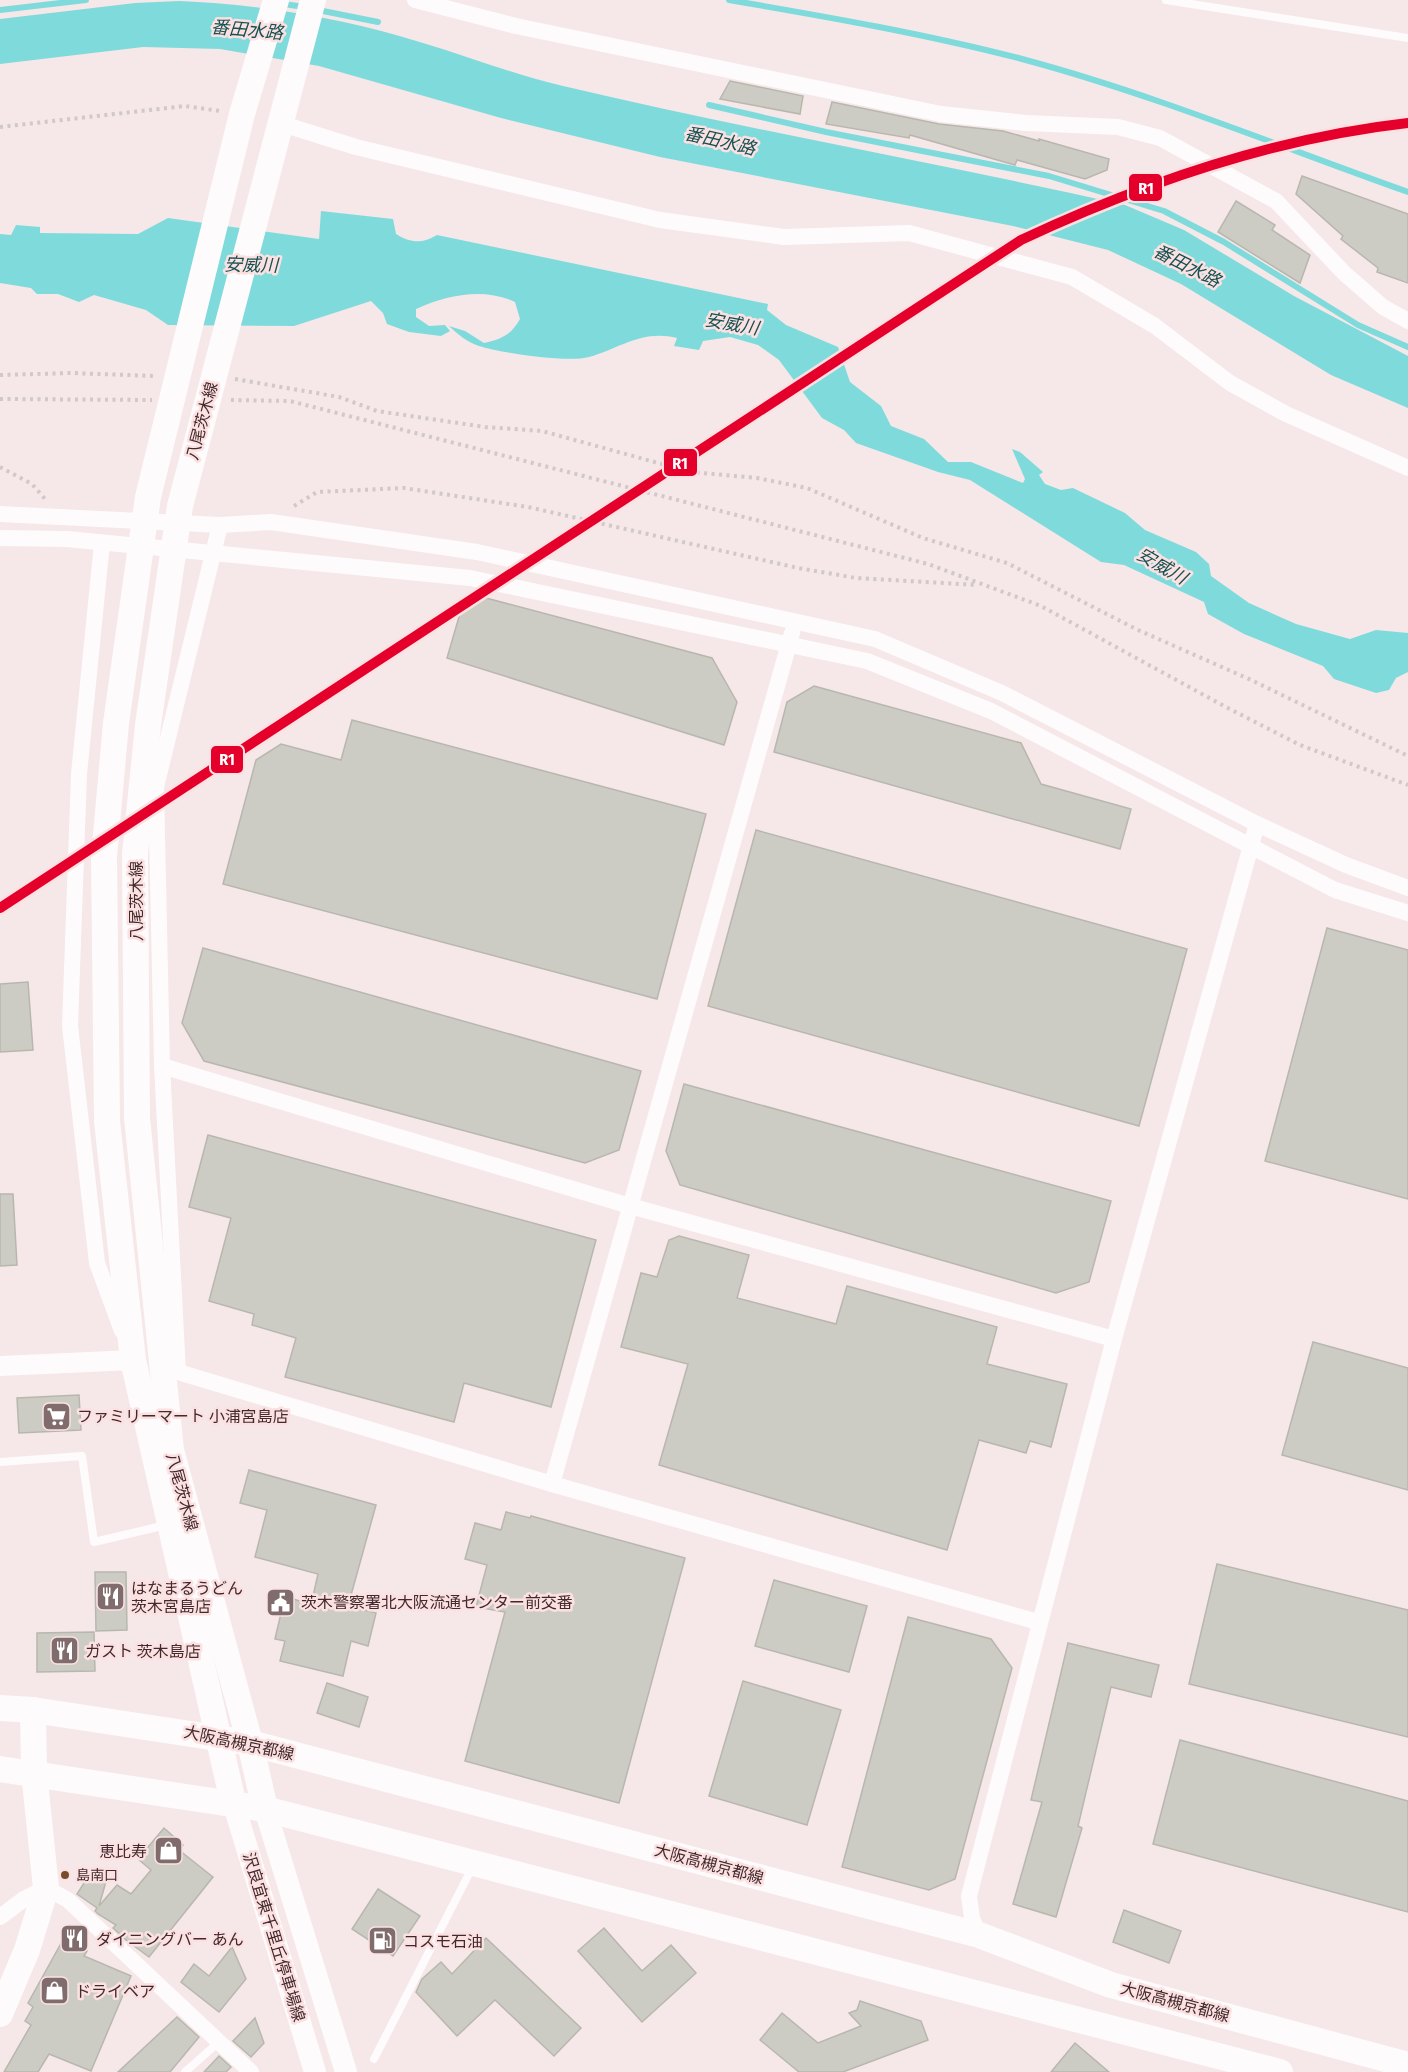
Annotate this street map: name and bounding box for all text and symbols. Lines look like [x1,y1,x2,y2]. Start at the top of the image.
water label: 番田水路 [210,16,286,44]
water label: 番田水路 [682,122,760,160]
line badge: R1 [1128,173,1163,202]
text: R1 [1138,179,1154,198]
water label: 番田水路 [1150,240,1226,293]
water label: 安威川 [224,254,280,277]
water label: 安威川 [704,308,762,340]
street label: 八尾茨木線 [182,380,222,462]
line badge: R1 [663,448,698,477]
text: R1 [672,454,688,473]
water label: 安威川 [1133,543,1193,590]
line badge: R1 [210,745,244,774]
text: R1 [219,750,235,769]
street label: 八尾茨木線 [127,861,146,941]
supermarket icon: ファミリーマート 小浦宮島店 [40,1400,72,1432]
place label: ファミリーマート 小浦宮島店 [77,1407,289,1426]
street label: 八尾茨木線 [162,1451,202,1533]
place label: はなまるうどん 茨木宮島店 [131,1579,243,1616]
restaurant icon: はなまるうどん 茨木宮島店 [94,1581,126,1613]
public building icon: 茨木警察署北大阪流通センター前交番 [264,1586,296,1618]
place label: 茨木警察署北大阪流通センター前交番 [301,1593,573,1612]
restaurant icon: ガスト 茨木島店 [48,1635,80,1667]
place label: ガスト 茨木島店 [85,1642,201,1661]
street label: 大阪高槻京都線 [182,1722,296,1764]
shop icon: 恵比寿 [152,1835,184,1867]
street label: 大阪高槻京都線 [652,1840,766,1888]
place label: 恵比寿 [99,1842,147,1861]
street label: 沢良宜東千里丘停車場線 [239,1850,309,2024]
place label: 島南口 [76,1867,118,1884]
marker: 島南口 [59,1869,71,1881]
restaurant icon: ダイニングバー あん [59,1923,91,1955]
fuel station icon: コスモ石油 [366,1925,398,1957]
place label: ダイニングバー あん [96,1930,244,1949]
place label: コスモ石油 [403,1932,483,1951]
shop icon: ドライベア [38,1975,70,2007]
street label: 大阪高槻京都線 [1118,1978,1232,2026]
place label: ドライベア [75,1982,155,2001]

